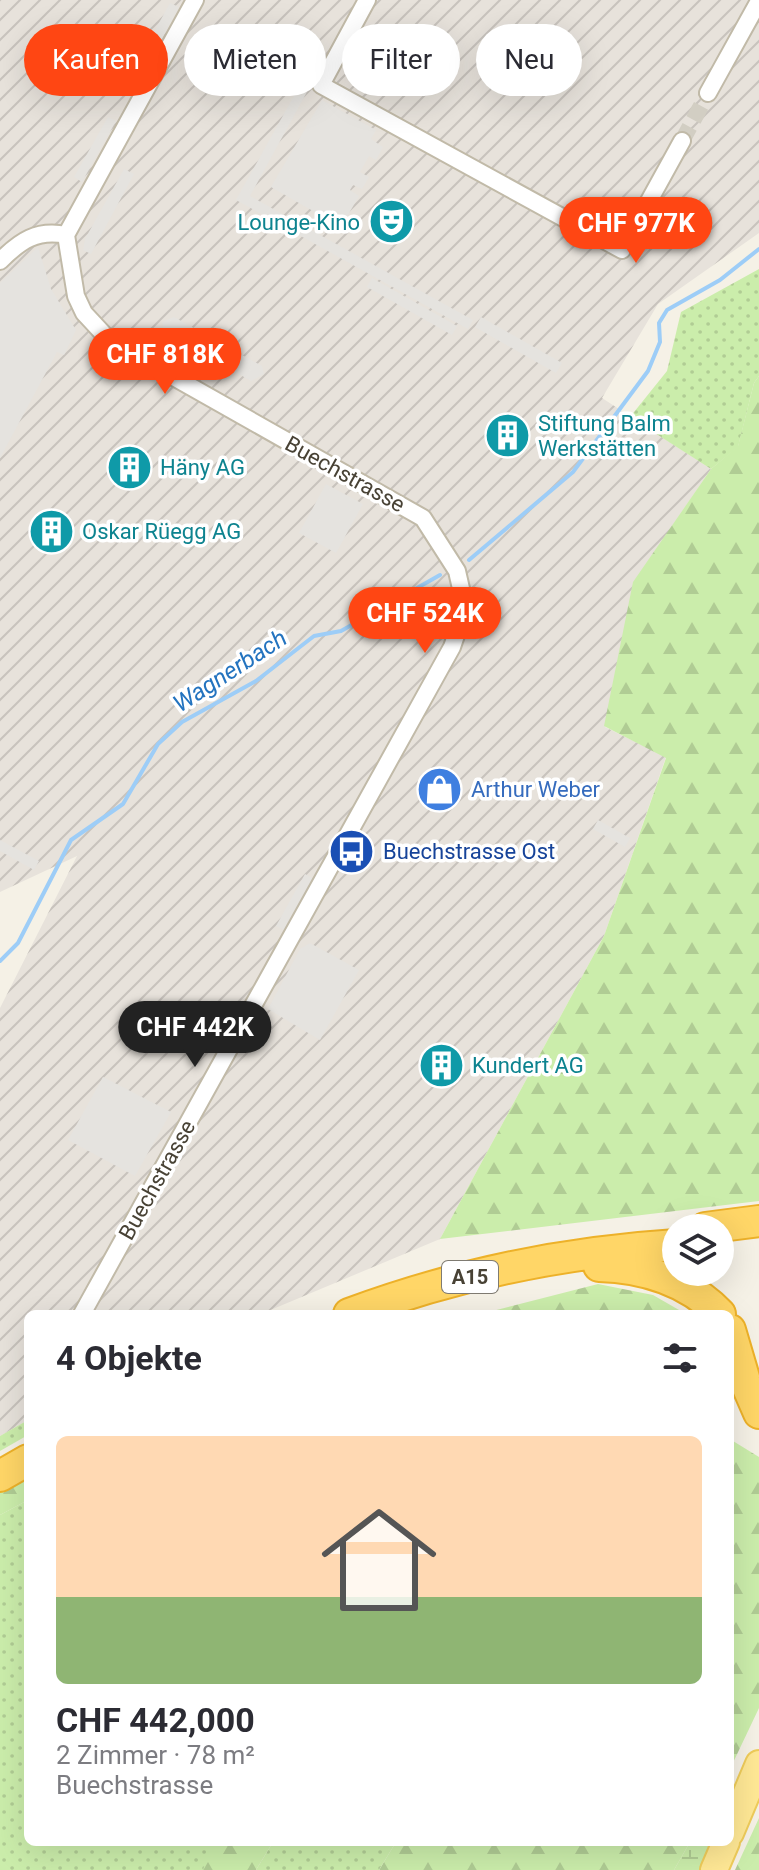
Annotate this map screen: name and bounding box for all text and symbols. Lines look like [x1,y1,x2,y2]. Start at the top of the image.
chip: Kaufen [24,24,168,96]
chip: Mieten [184,24,326,96]
chip: Filter [342,24,460,96]
chip: Neu [476,24,582,96]
pin: CHF 977K [553,197,719,265]
theatre icon: Lounge-Kino [367,198,415,246]
text: CHF 977K [577,208,695,238]
place label: Lounge-Kino [237,210,360,235]
pin: CHF 818K [82,328,248,396]
text: CHF 818K [106,339,224,369]
place label: Stiftung Balm Werkstätten [538,411,671,461]
building icon: Stiftung Balm Werkstätten [483,412,531,460]
street label: Buechstrasse [281,431,409,517]
building icon: Häny AG [105,443,153,491]
place label: Häny AG [160,455,245,480]
building icon: Oskar Rüegg AG [27,507,75,555]
place label: Oskar Rüegg AG [82,519,241,544]
pin: CHF 524K [342,587,508,655]
text: CHF 524K [366,598,484,628]
water label: Wagnerbach [168,624,292,718]
shop icon: Arthur Weber [416,765,464,813]
place label: Arthur Weber [471,777,601,802]
bus stop icon: Buechstrasse Ost [328,827,376,875]
place label: Buechstrasse Ost [383,839,555,864]
pin: CHF 442K [112,1001,278,1069]
text: CHF 442K [136,1012,254,1042]
building icon: Kundert AG [417,1041,465,1089]
place label: Kundert AG [472,1053,584,1078]
street label: Buechstrasse [114,1116,200,1244]
map controls [662,1214,734,1286]
button: layers [662,1214,734,1286]
road number: A15 [442,1261,498,1293]
icon: filters [658,1336,702,1380]
text: 4 Objekte [56,1338,202,1378]
icon: home [307,1488,451,1632]
text: CHF 442,000 [56,1700,255,1740]
text: 2 Zimmer · 78 m² [56,1740,255,1770]
text: Buechstrasse [56,1770,213,1800]

